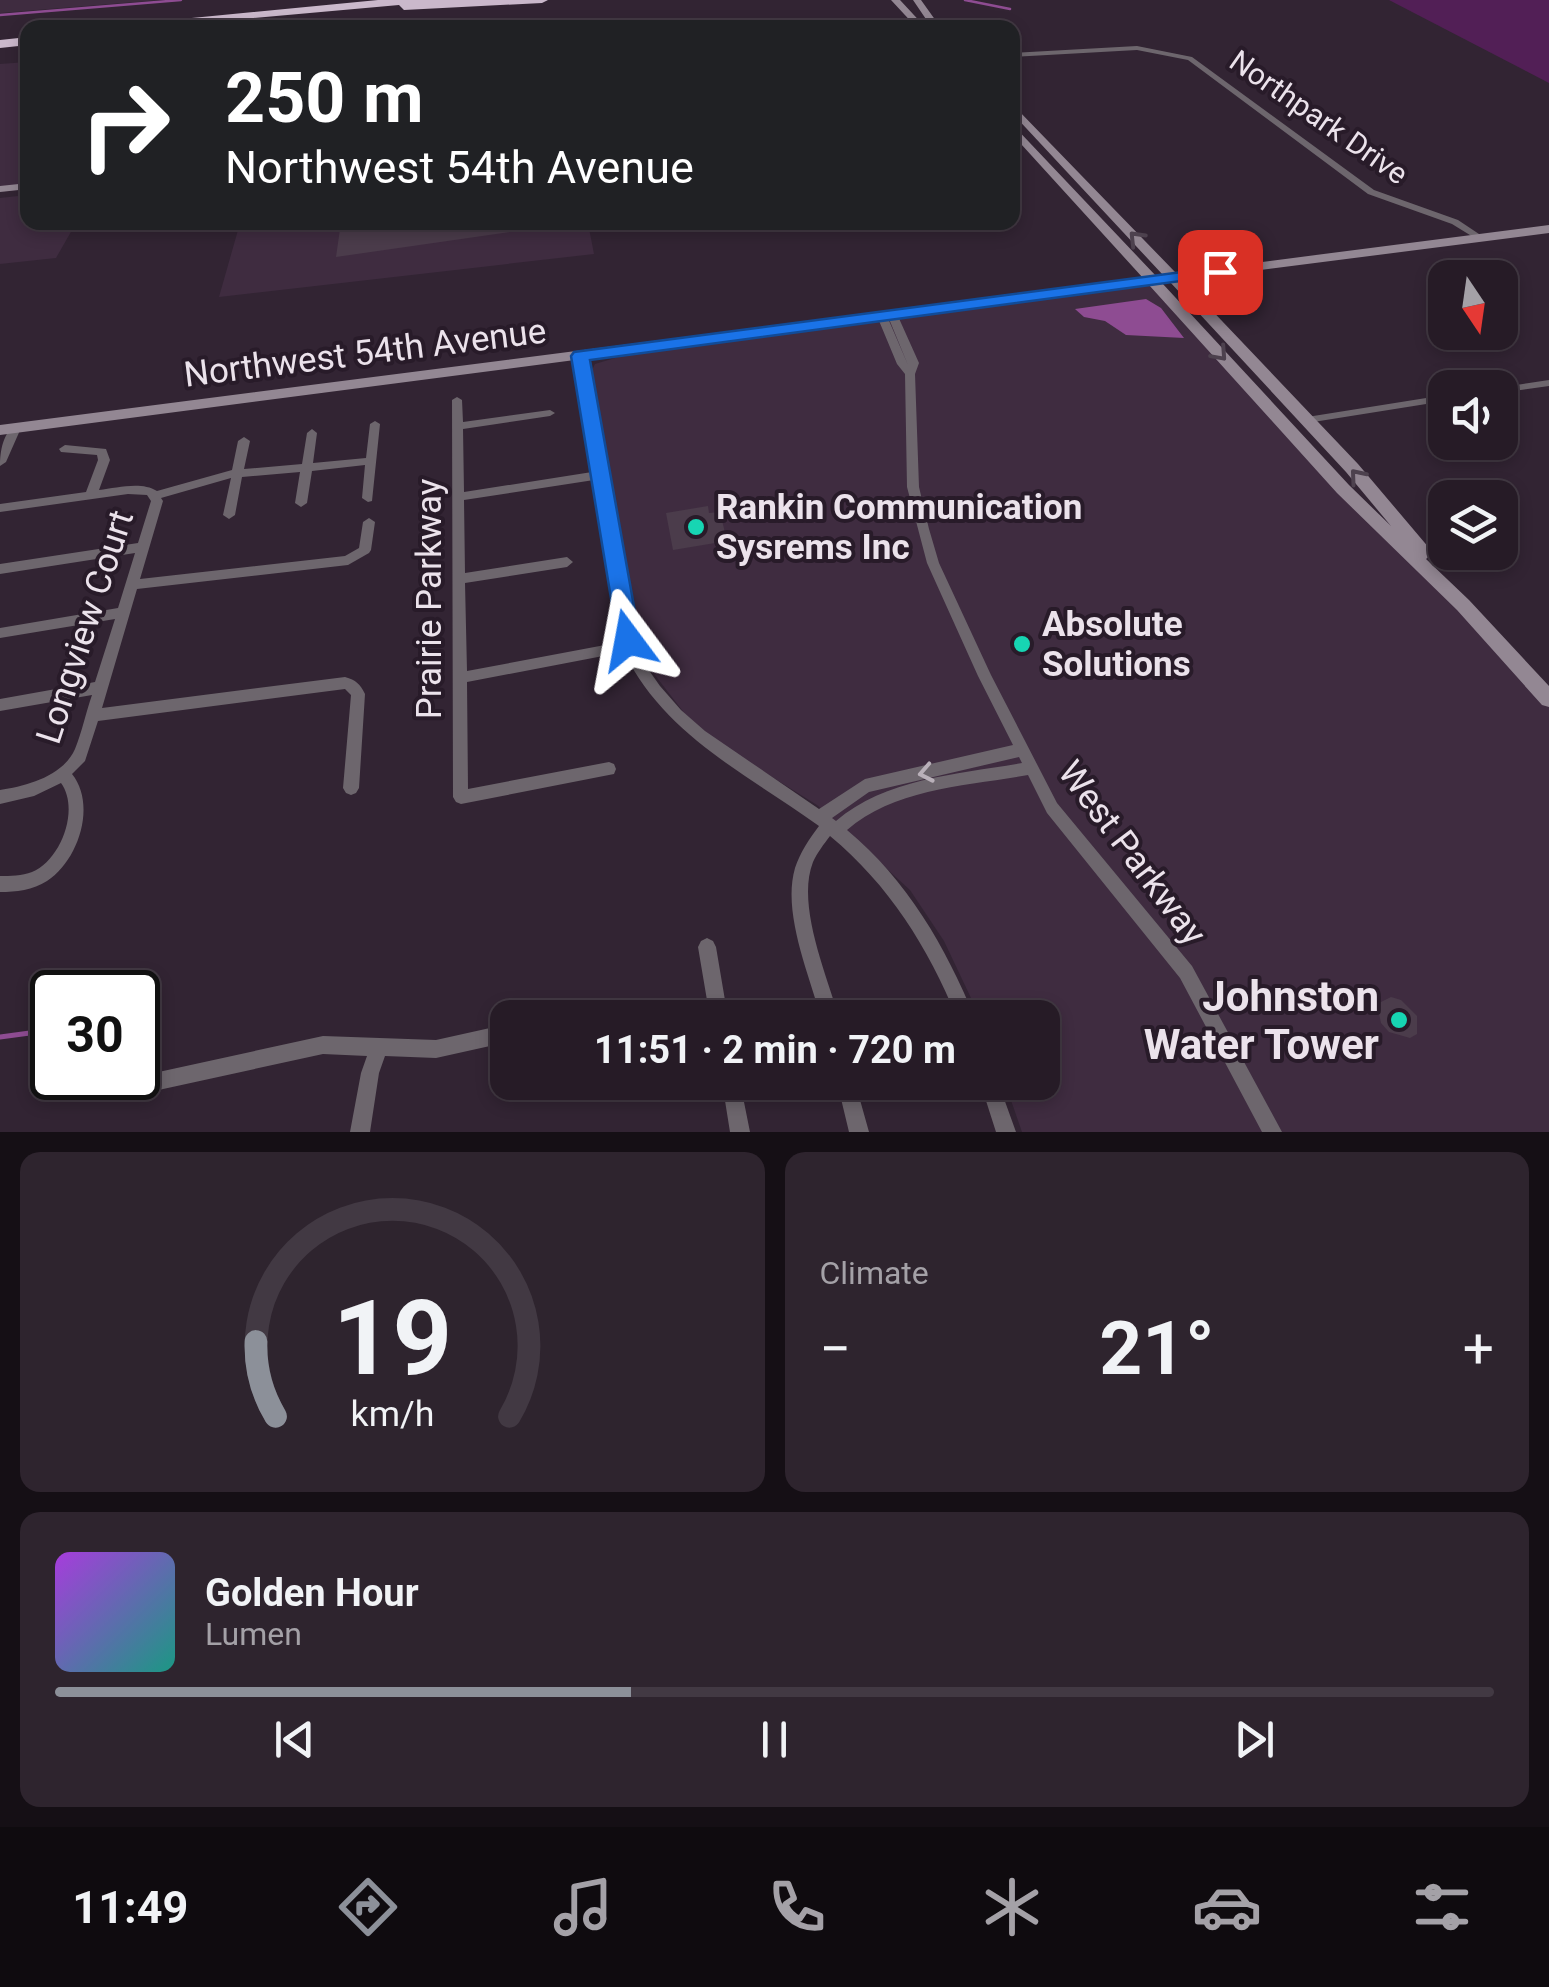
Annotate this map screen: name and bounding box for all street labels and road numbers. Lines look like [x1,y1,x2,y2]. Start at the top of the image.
street label: Northpark Drive [1223,43,1415,191]
street label: Northwest 54th Avenue [182,310,548,396]
street label: Prairie Parkway [409,478,450,719]
street label: Longview Court [28,505,142,749]
street label: West Parkway [1050,753,1215,953]

